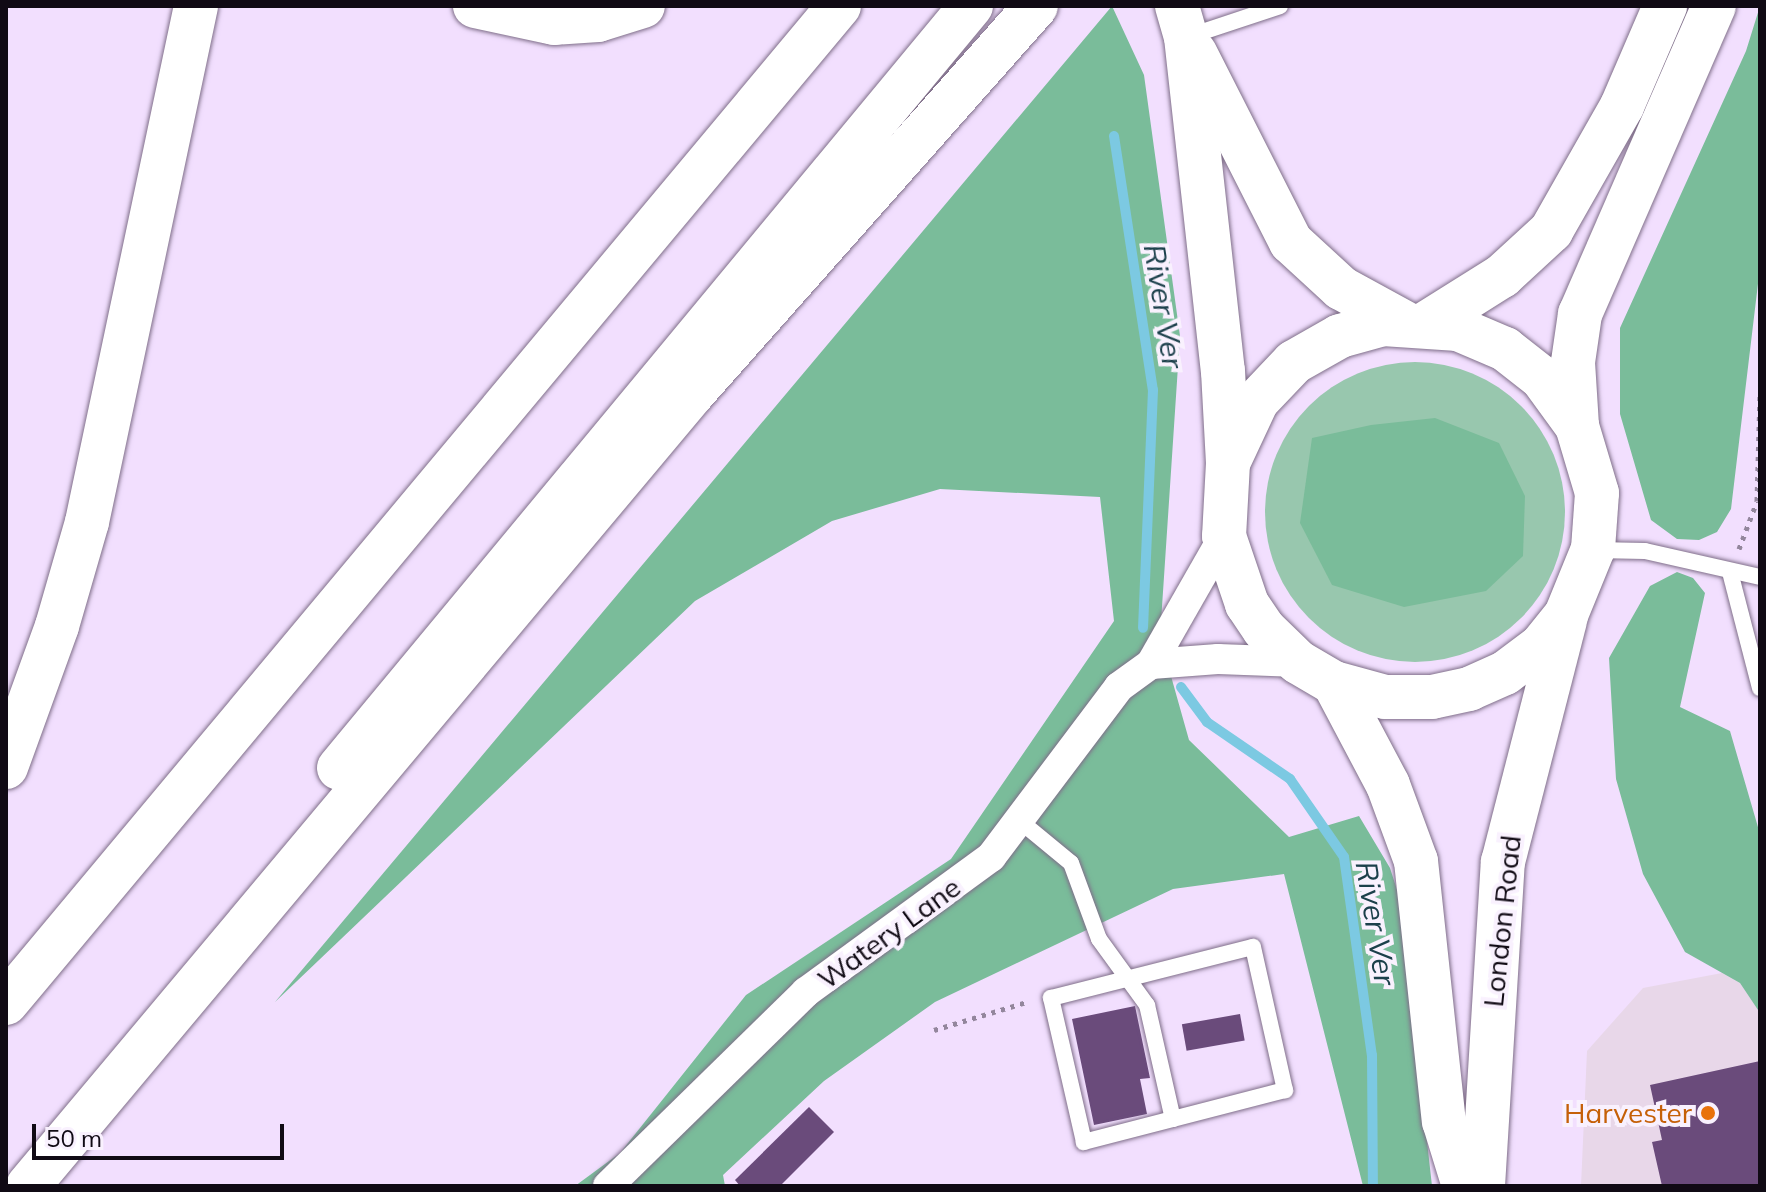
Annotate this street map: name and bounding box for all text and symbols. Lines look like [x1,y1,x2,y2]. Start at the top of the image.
water label: River Ver [1136,241,1192,371]
street label: London Road [1476,833,1528,1009]
water label: River Ver [1348,858,1404,988]
street label: Watery Lane [811,870,967,996]
place label: Harvester [1564,1096,1692,1130]
marker: Harvester [1699,1104,1717,1122]
scale bar [36,1108,288,1158]
text: 50 m [46,1123,102,1153]

